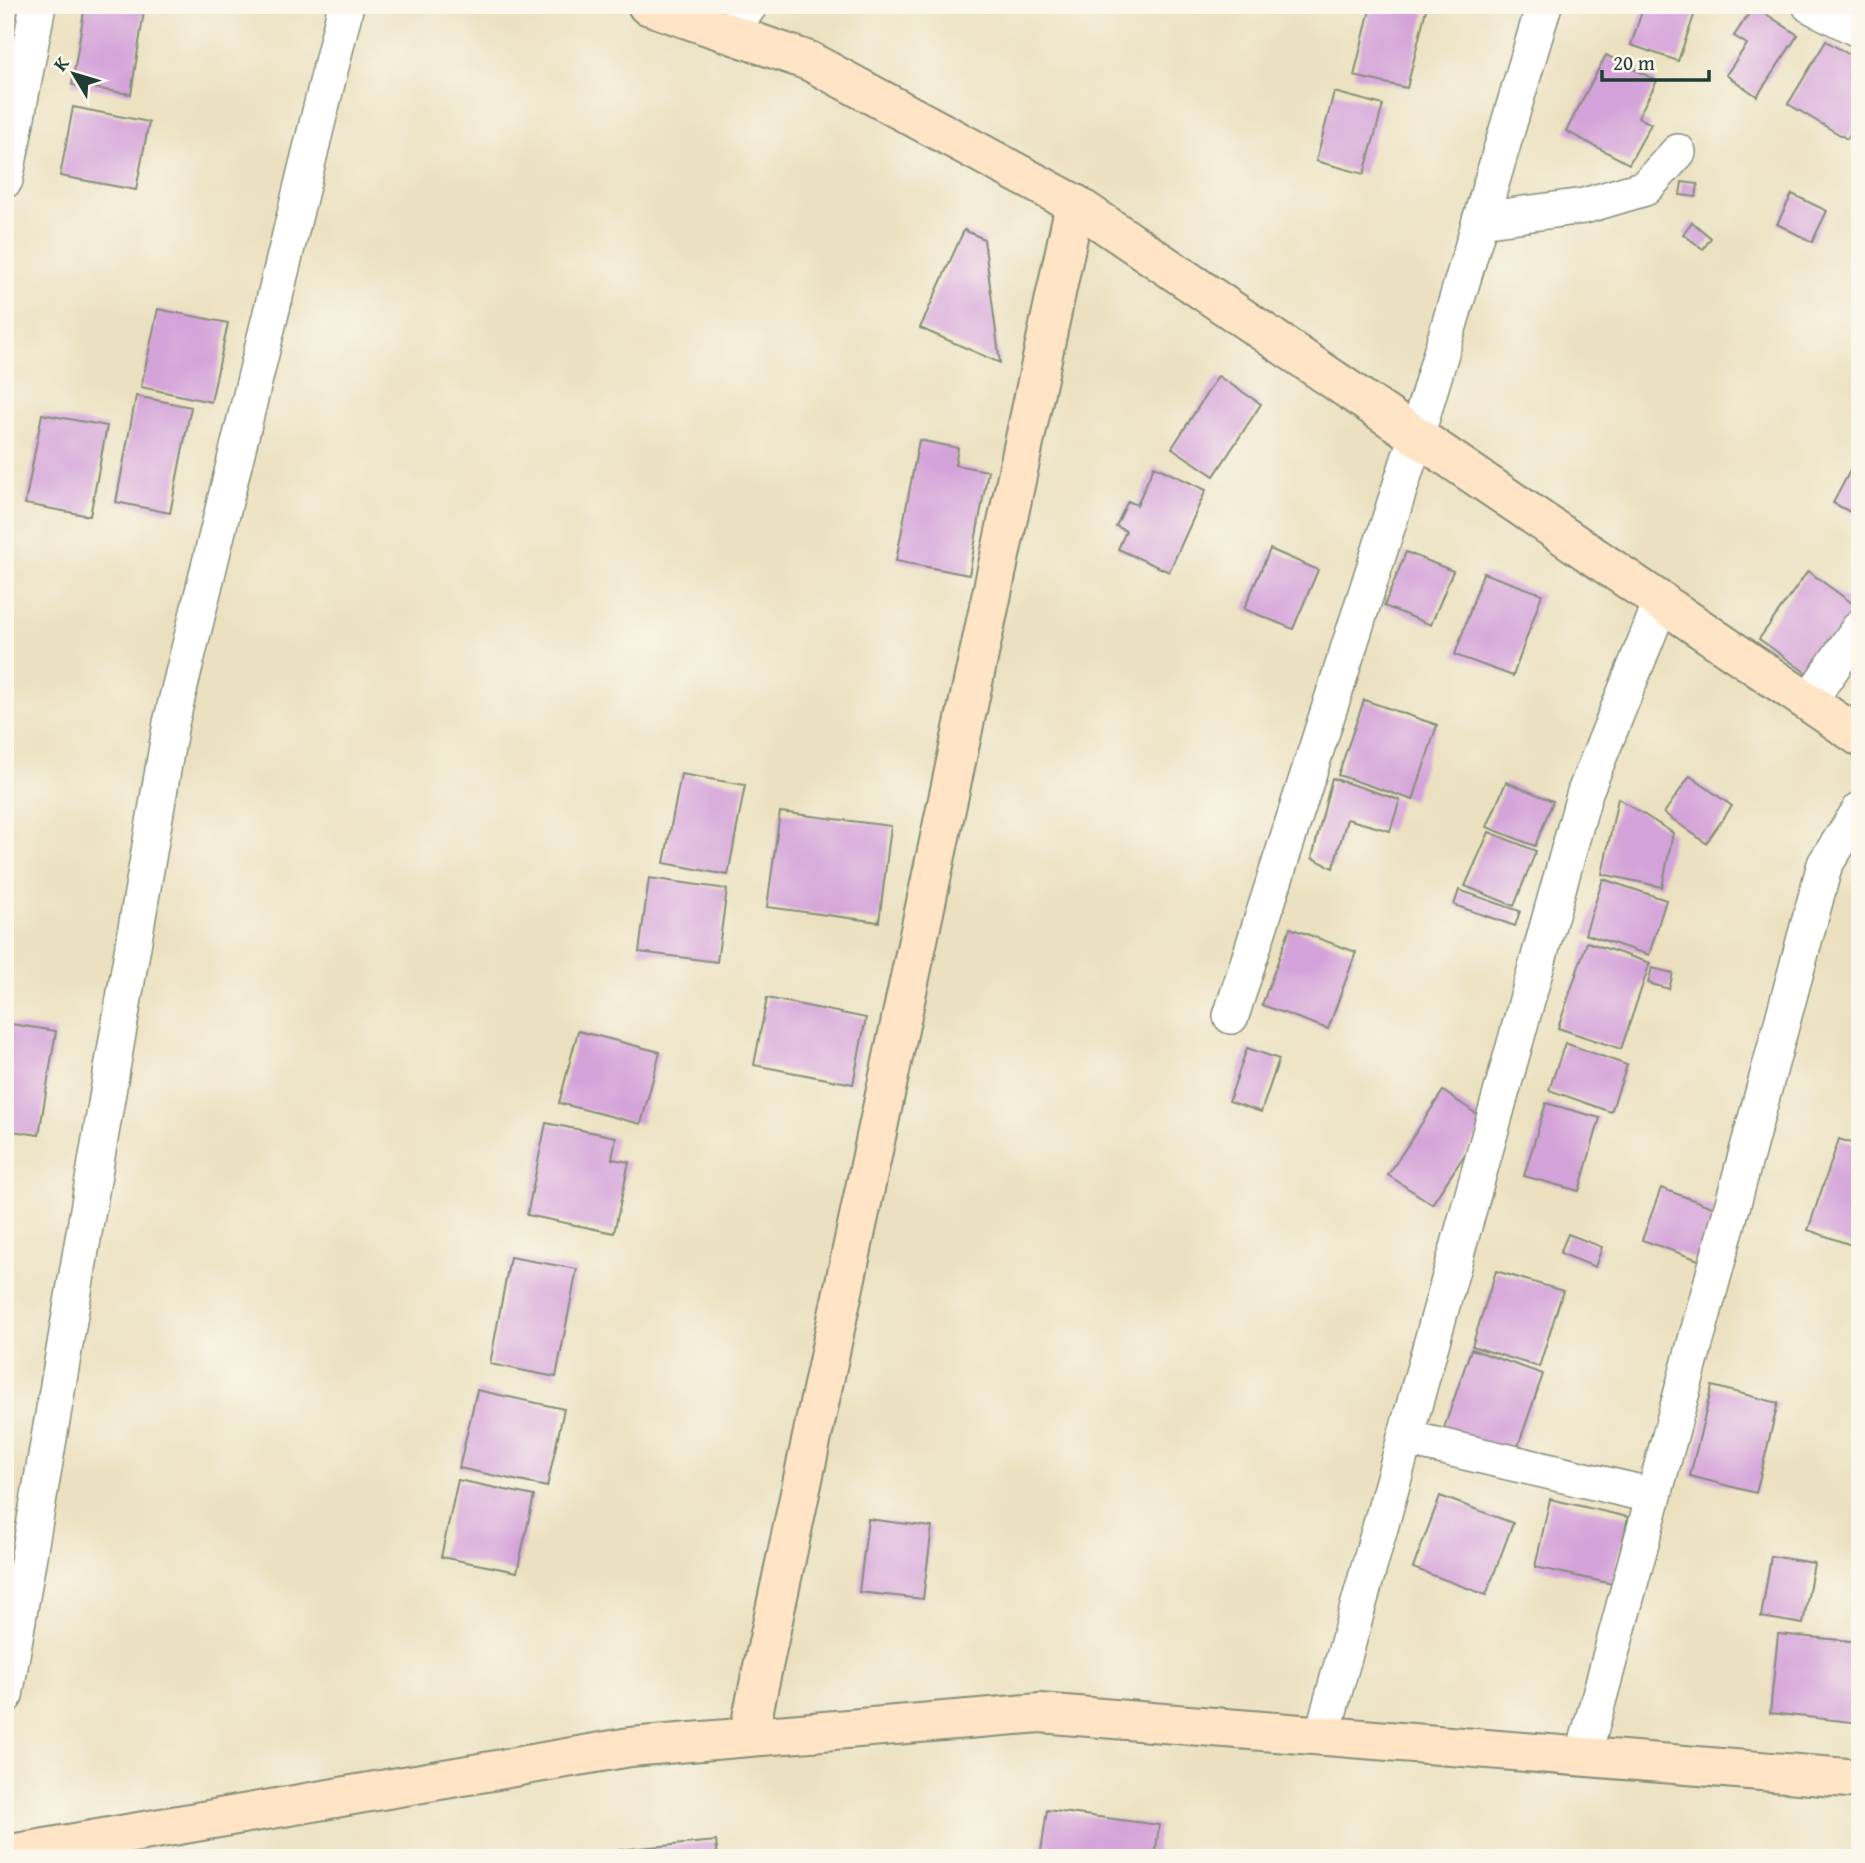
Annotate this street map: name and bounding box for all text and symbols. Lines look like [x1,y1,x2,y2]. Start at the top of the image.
north arrow [38,38,108,108]
scale bar [1602,38,1709,82]
text: 20 m [1613,47,1655,78]
text: K [46,50,75,77]

